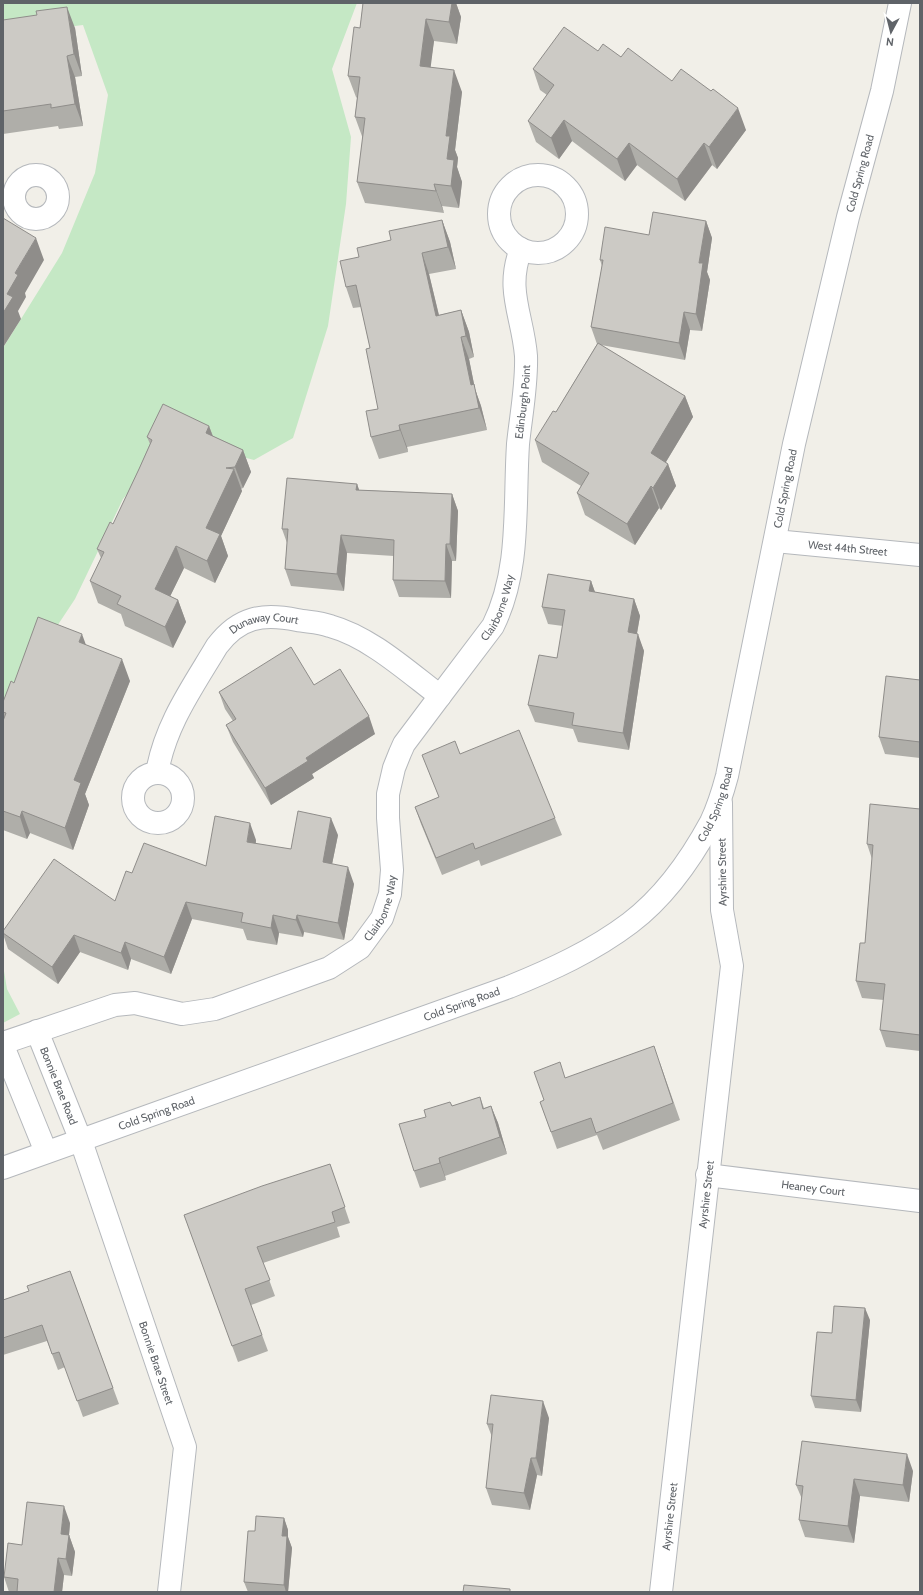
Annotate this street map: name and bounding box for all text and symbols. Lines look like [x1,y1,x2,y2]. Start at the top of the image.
north arrow [871,12,911,52]
text: N [885,35,894,49]
street label: Cold Spring Road [843,133,877,214]
street label: Edinburgh Point [512,364,533,439]
street label: Cold Spring Road [770,448,800,529]
street label: West 44th Street [807,537,888,559]
street label: Clairborne Way [477,573,517,644]
street label: Dunaway Court [226,610,300,637]
street label: Cold Spring Road [694,766,736,845]
street label: Ayrshire Street [714,838,730,906]
street label: Clairborne Way [361,874,399,944]
street label: Cold Spring Road [421,984,502,1024]
street label: Bonnie Brae Road [37,1045,81,1127]
street label: Cold Spring Road [116,1093,197,1133]
street label: Ayrshire Street [695,1160,717,1229]
street label: Heaney Court [781,1177,846,1199]
street label: Bonnie Brae Street [136,1320,177,1407]
street label: Ayrshire Street [659,1482,680,1551]

